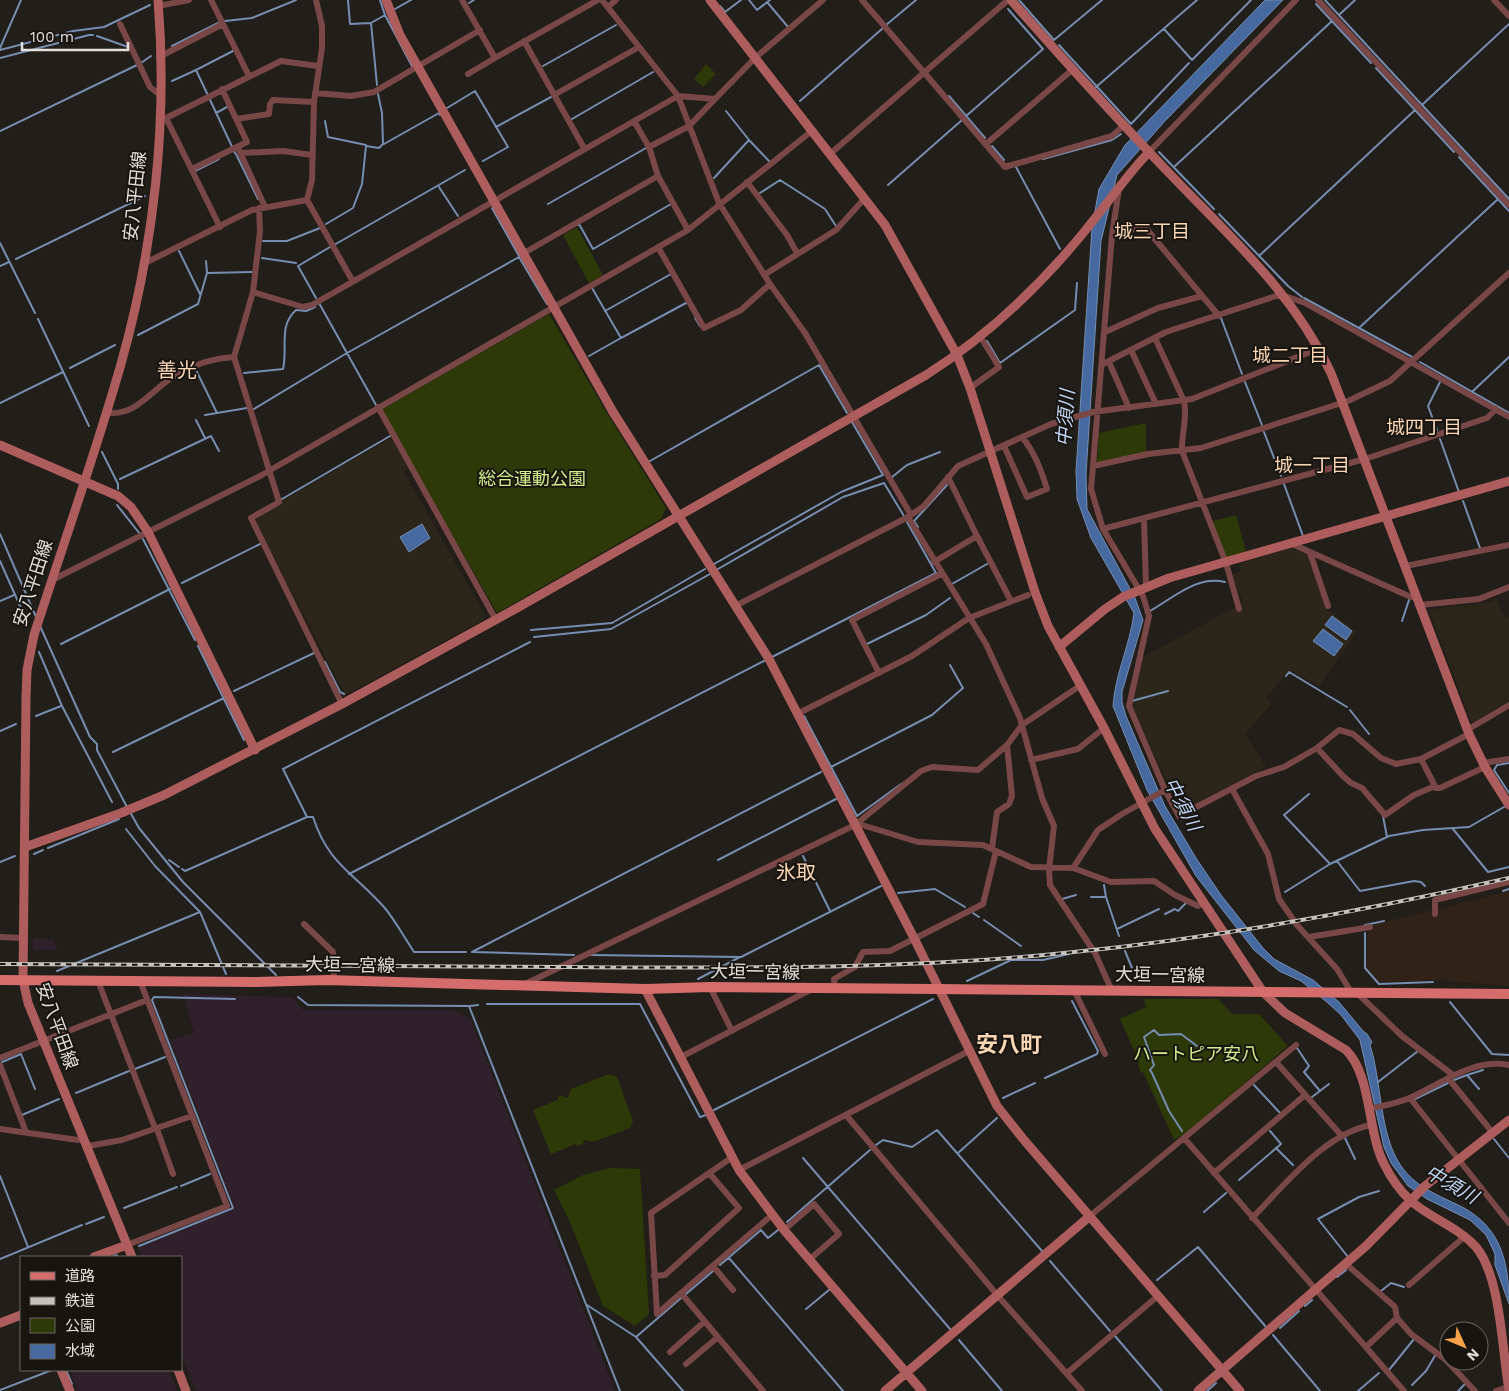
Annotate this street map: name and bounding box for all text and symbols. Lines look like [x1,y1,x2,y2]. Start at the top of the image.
scale bar [22,20,129,52]
text: 100 m [30,28,74,46]
street label: 安八平田線 [119,150,150,242]
district label: 城三丁目 [1114,220,1190,243]
district label: 城二丁目 [1252,344,1328,367]
district label: 善光 [157,358,197,382]
water label: 中須川 [1052,387,1079,447]
district label: 城四丁目 [1386,416,1462,439]
district label: 城一丁目 [1274,454,1350,477]
park label: 総合運動公園 [478,468,586,489]
street label: 安八平田線 [9,537,56,629]
water label: 中須川 [1159,774,1207,837]
district label: 氷取 [776,860,816,884]
street label: 大垣一宮線 [305,953,395,976]
street label: 大垣一宮線 [710,960,800,983]
street label: 大垣一宮線 [1115,963,1205,986]
street label: 安八平田線 [32,980,83,1072]
district label: 安八町 [976,1032,1042,1057]
park label: ハートピア安八 [1133,1043,1259,1064]
water label: 中須川 [1421,1160,1484,1210]
legend [20,1256,182,1371]
text: 道路 [65,1267,95,1285]
text: 鉄道 [65,1292,95,1310]
text: 公園 [65,1317,95,1335]
north arrow [1439,1321,1489,1371]
text: 水域 [65,1342,95,1360]
text: N [1464,1346,1483,1364]

